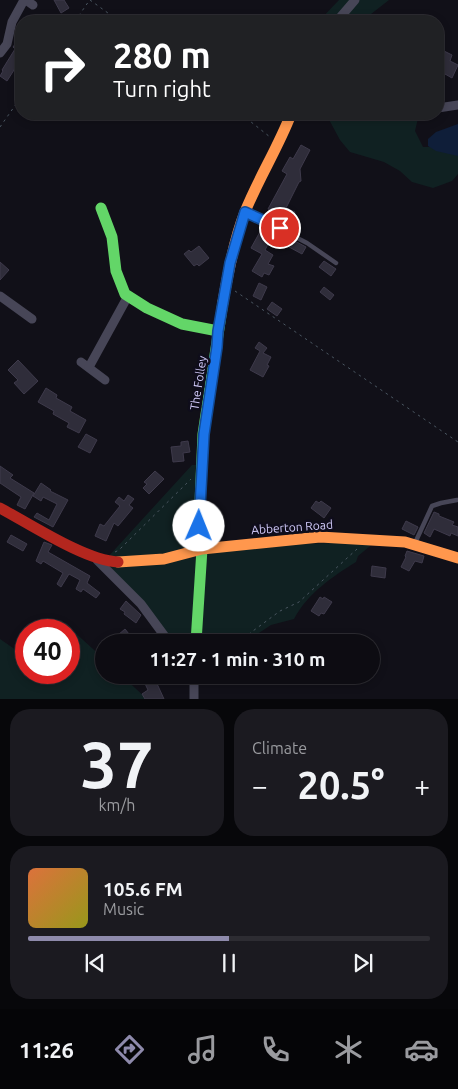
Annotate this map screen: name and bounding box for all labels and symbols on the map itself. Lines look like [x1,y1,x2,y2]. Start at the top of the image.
pin [259,207,301,249]
street label: The Folley [187,355,209,411]
position arrow [172,499,224,551]
street label: Abberton Road [251,518,333,536]
speed limit sign: 40 [15,619,80,684]

